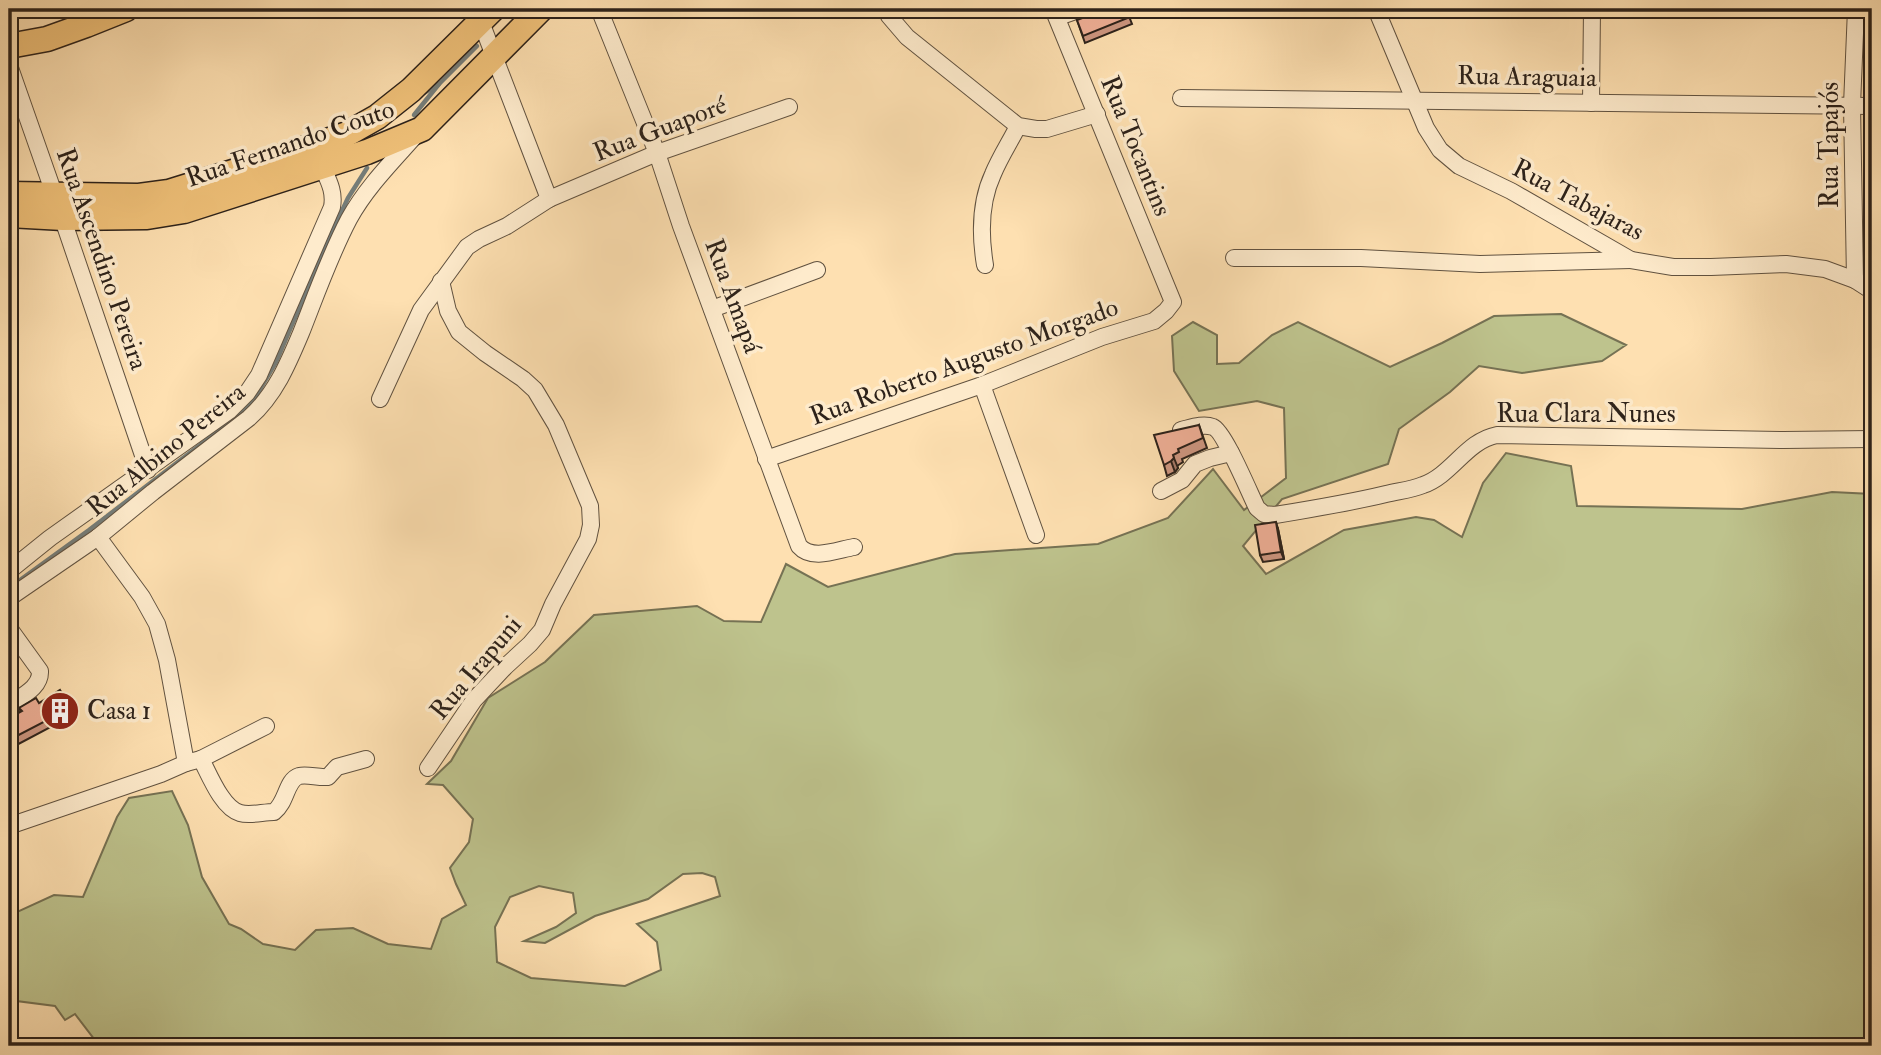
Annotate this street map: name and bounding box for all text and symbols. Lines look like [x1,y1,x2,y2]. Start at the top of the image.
street label: Rua Araguaia [1457,60,1597,94]
street label: Rua Tocantins [1093,71,1179,221]
street label: Rua Tapajós [1814,82,1847,208]
street label: Rua Guaporé [589,89,732,170]
street label: Rua Fernando Couto [182,93,398,195]
street label: Rua Ascendino Pereira [49,144,155,374]
street label: Rua Tabajaras [1507,152,1649,248]
street label: Rua Amapá [697,235,769,358]
street label: Rua Roberto Augusto Morgado [806,291,1122,433]
street label: Rua Albino Pereira [80,376,252,524]
street label: Rua Clara Nunes [1496,398,1676,430]
street label: Rua Irapuni [423,610,529,727]
building icon: Casa 1 [39,690,81,732]
place label: Casa 1 [87,695,151,727]

